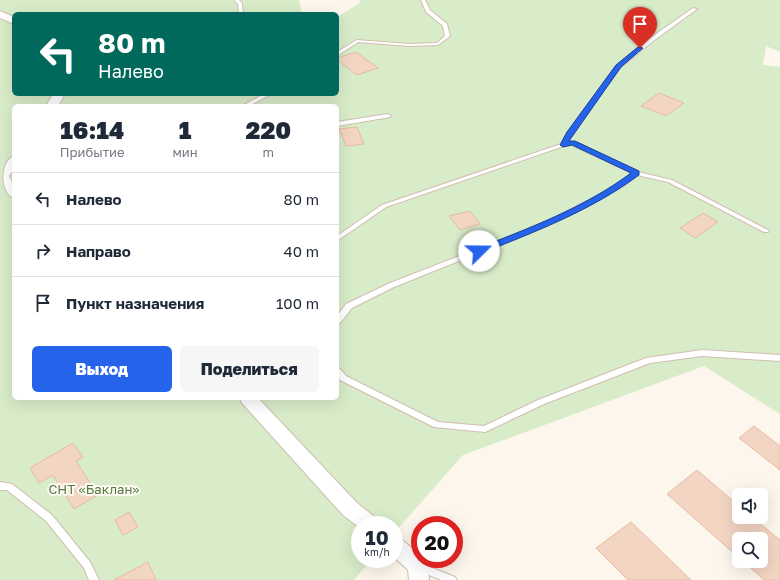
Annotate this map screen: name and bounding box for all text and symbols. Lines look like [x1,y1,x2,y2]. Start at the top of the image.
pin [623,7.0,657,48]
icon: arrive [629,13,651,35]
text: 80 m [98,26,166,59]
icon: left [32,28,84,80]
text: Налево [98,60,164,82]
text: 16:14 [60,115,124,144]
text: 1 [179,115,191,144]
text: 220 [246,115,291,144]
text: Прибытие [60,144,125,160]
text: мин [172,144,198,160]
text: m [263,144,274,160]
icon: left [32,188,54,210]
text: Налево [66,190,122,208]
text: 80 m [284,190,319,208]
position arrow [458,230,500,272]
icon: right [32,240,54,262]
text: Направо [66,242,131,260]
text: 40 m [284,242,319,260]
icon: arrive [32,292,54,314]
text: Пункт назначения [66,294,204,312]
text: 100 m [276,294,319,312]
button: Выход [32,346,172,392]
button: Поделиться [180,346,319,392]
park label: СНТ «Баклан» [49,481,139,497]
map controls [732,488,768,568]
button: sound [732,488,768,524]
speed limit sign: 20 [411,516,463,568]
text: 10 [365,525,389,549]
button: search [732,532,768,568]
text: km/h [364,546,390,558]

